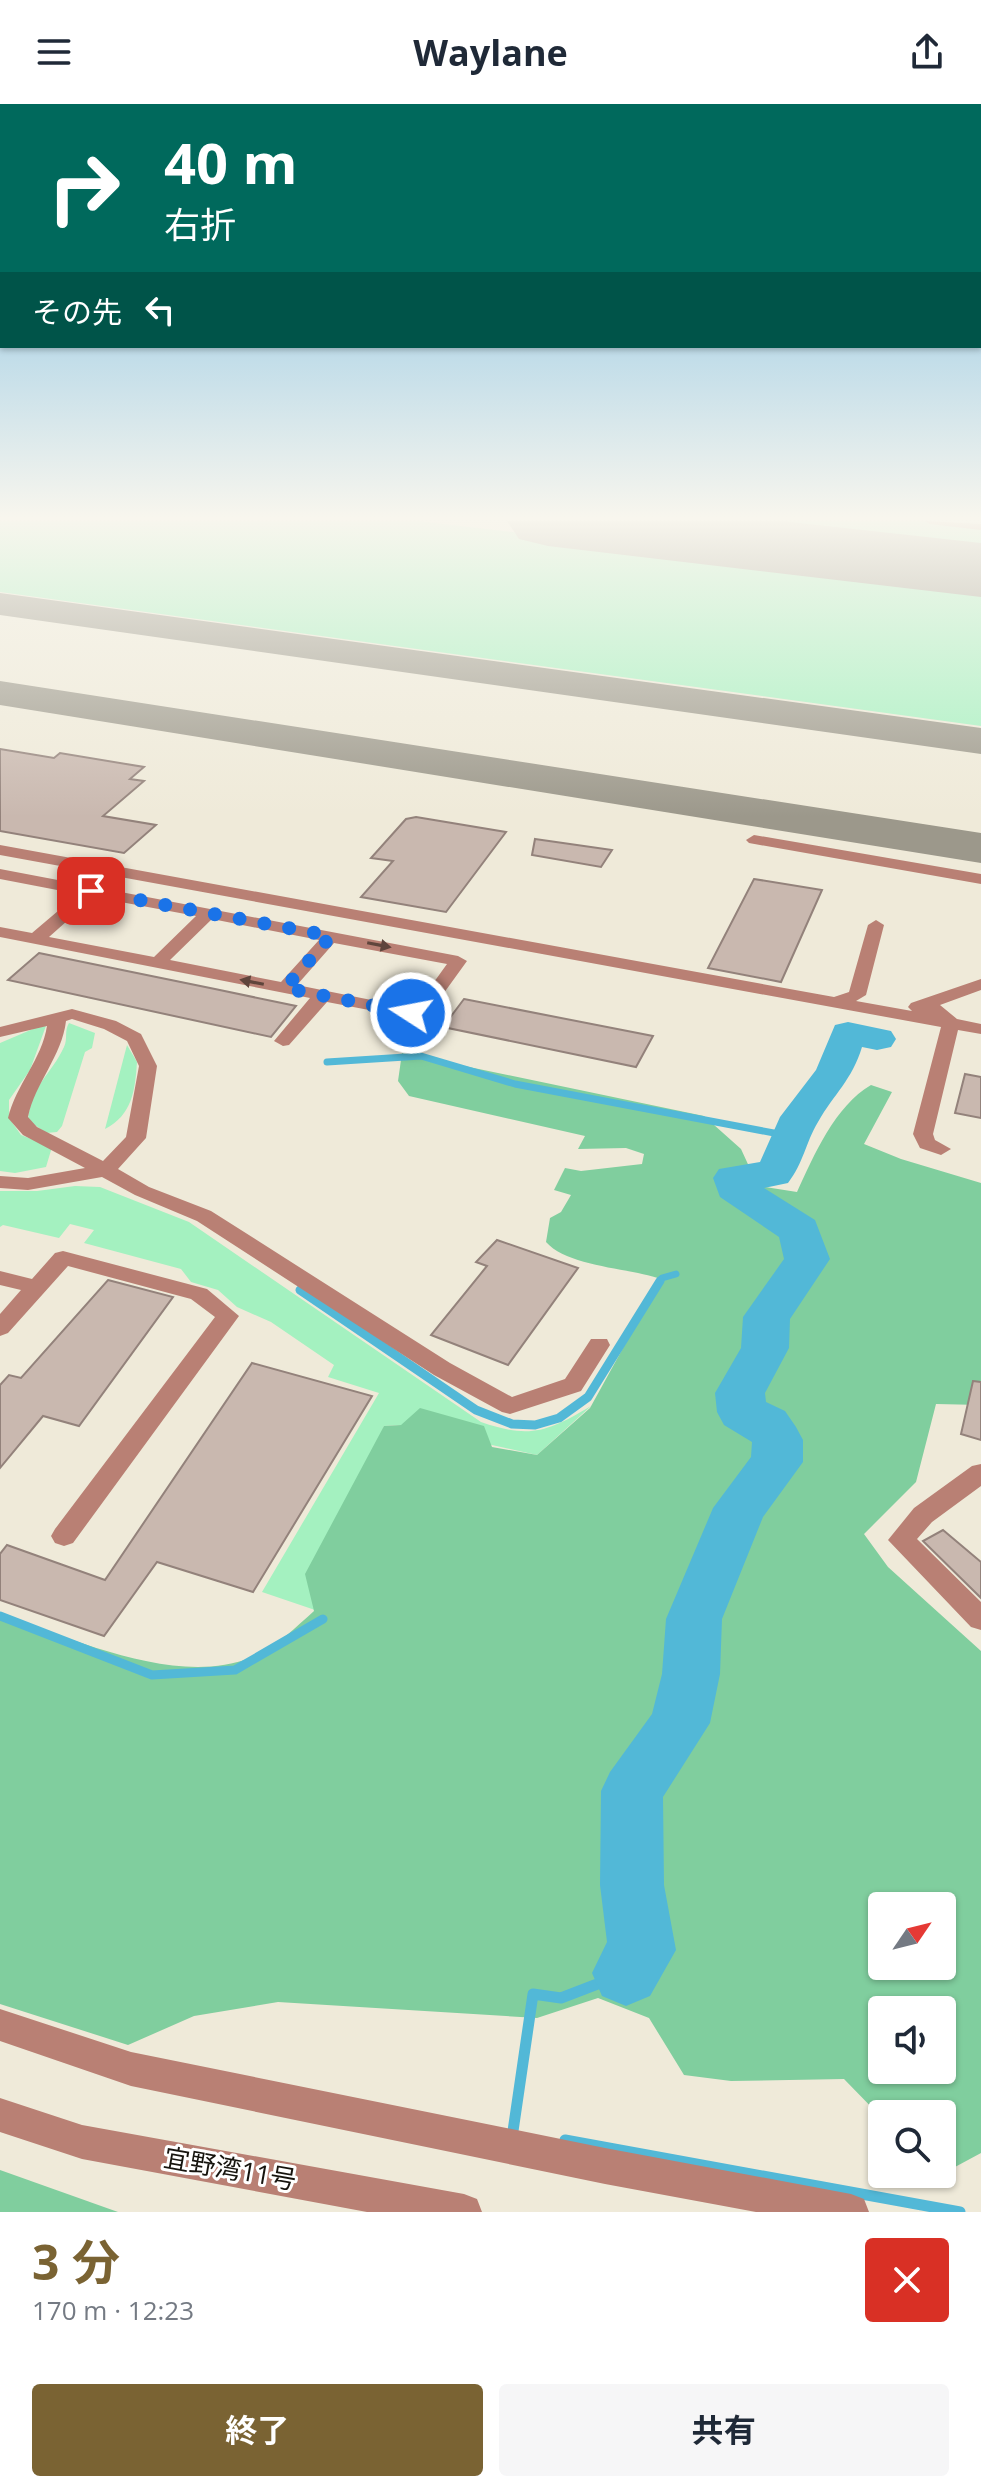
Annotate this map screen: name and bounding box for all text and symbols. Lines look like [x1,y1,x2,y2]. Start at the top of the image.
text: Waylane [413,28,568,77]
icon: menu [32,30,76,74]
icon: share [905,30,949,74]
text: 40 m [164,124,298,200]
icon: right [32,136,136,240]
text: 右折 [164,200,236,249]
icon: left [138,288,182,332]
text: その先 [32,291,122,332]
pin [57,857,125,925]
icon: arrive [69,869,113,913]
one-way arrow [367,939,392,951]
position arrow [369,971,453,1055]
one-way arrow [240,975,265,987]
north arrow [868,1892,956,1980]
map controls [868,1892,956,2188]
button: sound [868,1996,956,2084]
button: search [868,2100,956,2188]
street label: 宜野湾11号 [161,2139,299,2197]
text: 3 分 [32,2229,120,2294]
button: close [865,2238,949,2322]
text: 170 m · 12:23 [32,2292,194,2328]
button: 終了 [32,2384,483,2476]
button: 共有 [499,2384,949,2476]

